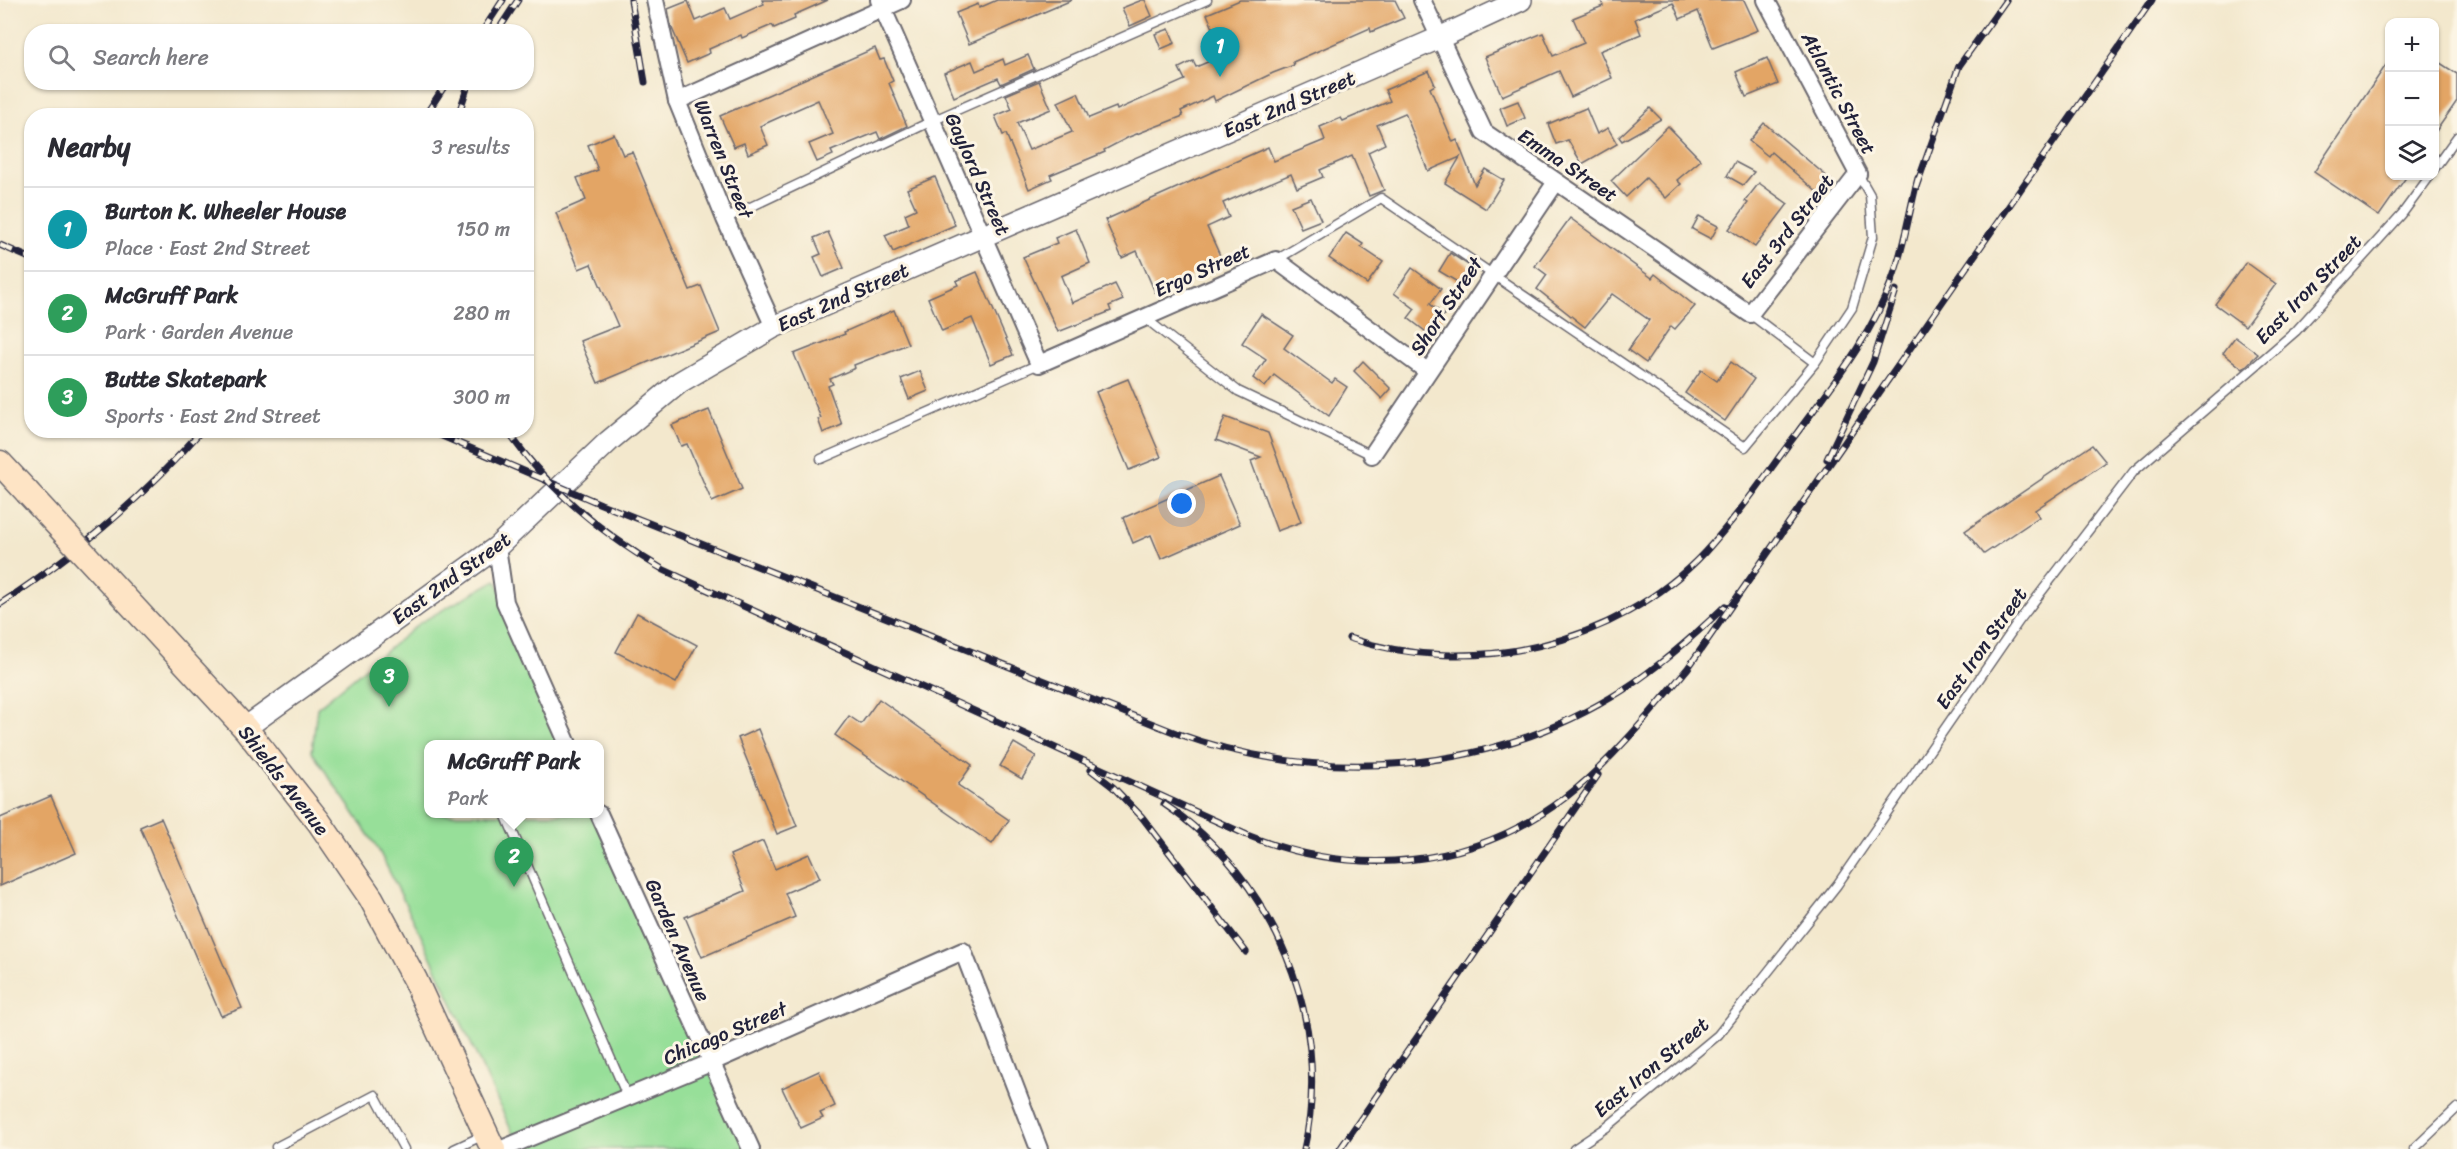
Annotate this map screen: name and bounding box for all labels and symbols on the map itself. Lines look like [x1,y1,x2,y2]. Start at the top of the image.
street label: Atlantic Street [1791,24,1886,161]
pin: 1 [1200,28,1240,77]
street label: East 2nd Street [1217,61,1361,148]
street label: Warren Street [684,94,764,225]
street label: Gaylord Street [935,107,1020,242]
street label: Emma Street [1510,119,1625,212]
street label: East 3rd Street [1731,166,1844,296]
street label: East Iron Street [2246,226,2371,353]
street label: Ergo Street [1148,234,1256,307]
street label: Short Street [1400,249,1493,363]
street label: East 2nd Street [772,253,915,342]
your location [1167,489,1196,518]
street label: East 2nd Street [384,523,519,634]
street label: East Iron Street [1926,579,2037,717]
pin: 3 [370,658,408,707]
street label: Shields Avenue [229,717,339,844]
pin: 2 [494,838,534,887]
street label: Garden Avenue [635,873,720,1007]
street label: Chicago Street [658,991,794,1075]
street label: East Iron Street [1585,1008,1718,1127]

